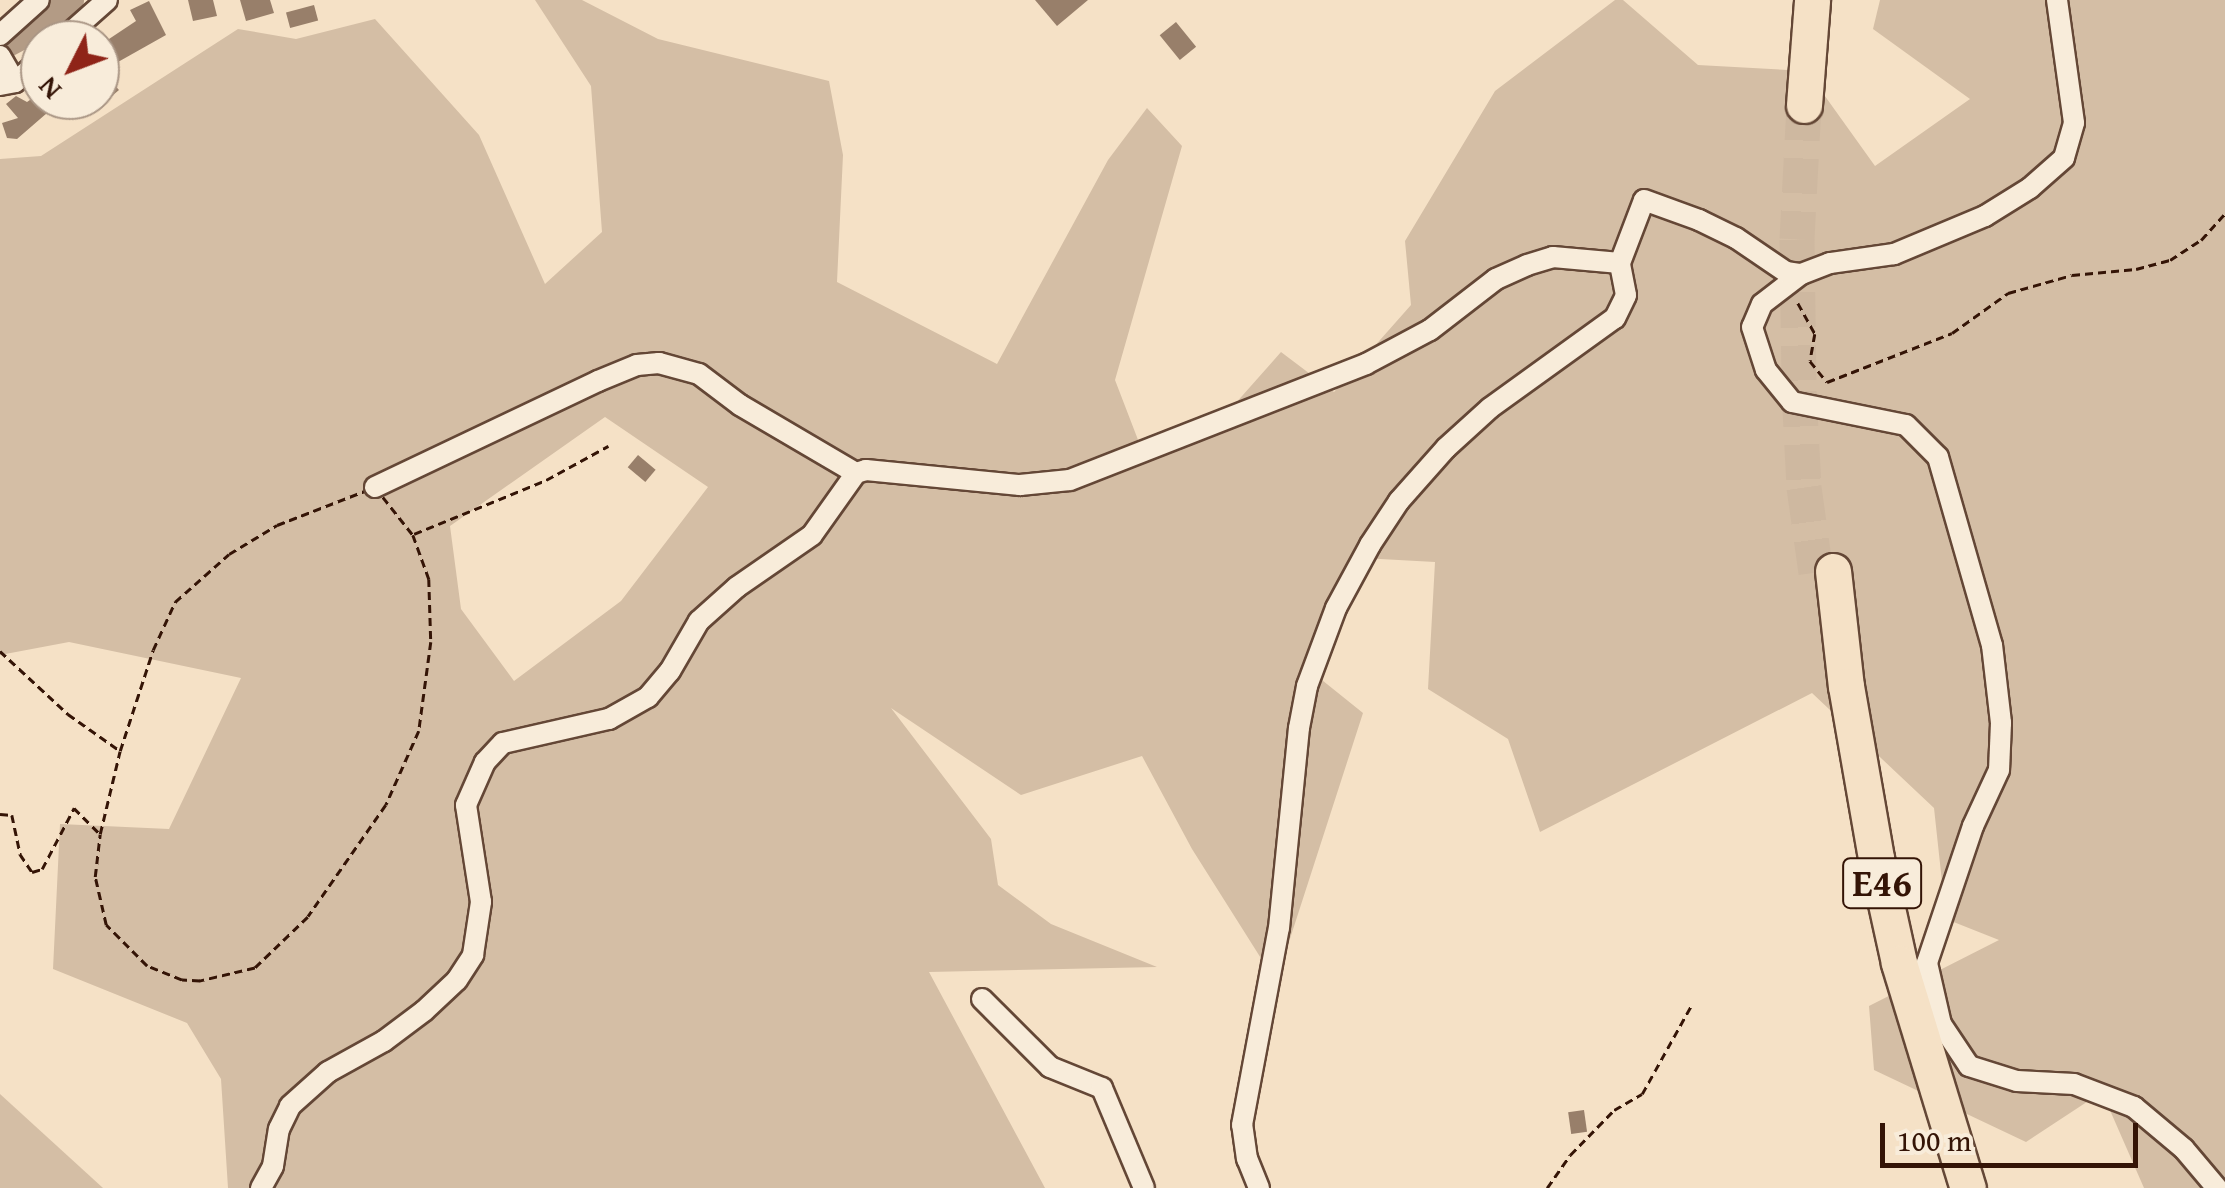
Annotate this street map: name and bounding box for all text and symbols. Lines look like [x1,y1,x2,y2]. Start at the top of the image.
north arrow [20,20,120,120]
text: N [27,68,70,110]
road number: E46 [1842,850,1922,916]
scale bar [1885,1103,2142,1165]
text: 100 m [1897,1118,1971,1162]

